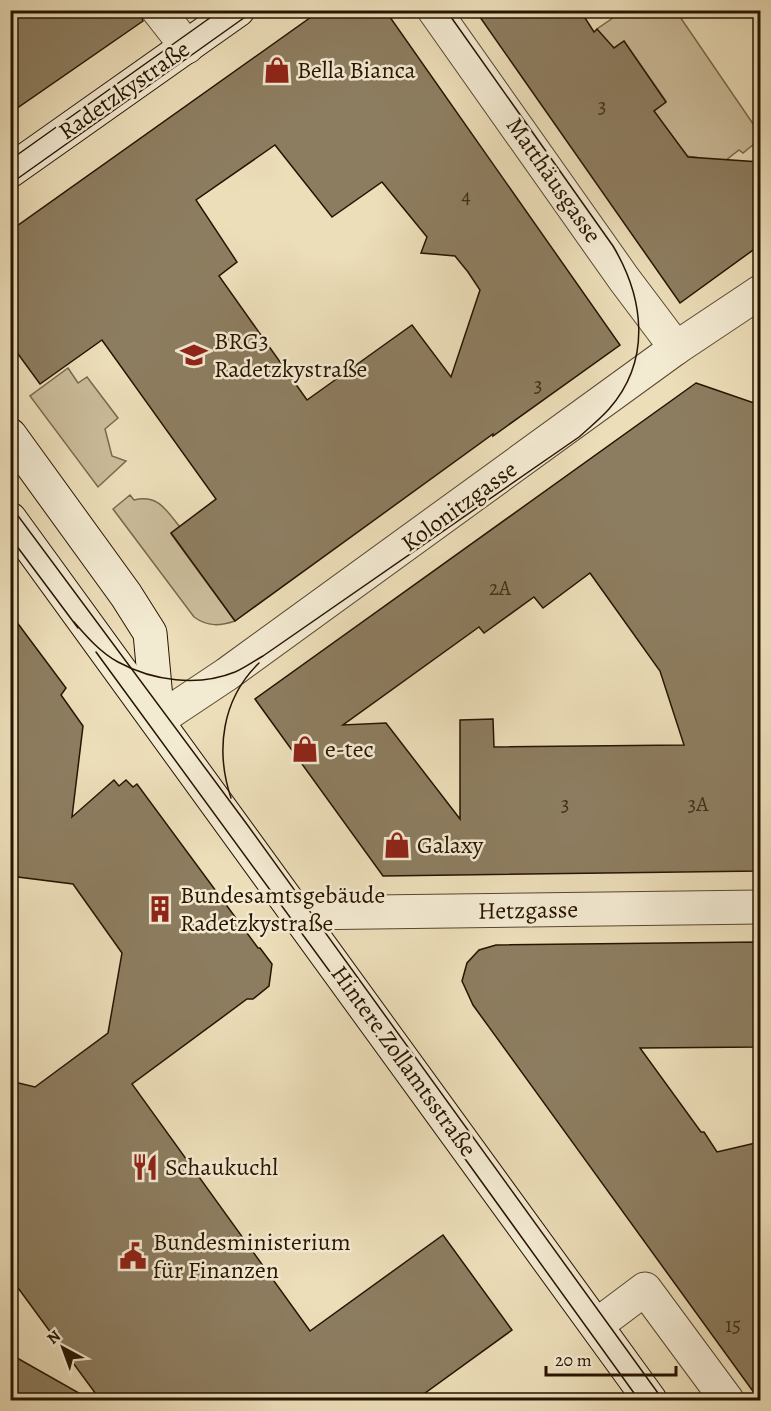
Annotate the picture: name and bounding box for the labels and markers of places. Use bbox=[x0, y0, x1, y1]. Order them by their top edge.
place label: Bella Bianca bbox=[297, 54, 417, 86]
shop icon: Bella Bianca bbox=[262, 55, 292, 85]
place label: BRG3 Radetzkystraße bbox=[214, 325, 367, 385]
school or university icon: BRG3 Radetzkystraße bbox=[179, 340, 209, 370]
place label: e-tec bbox=[325, 733, 374, 765]
shop icon: e-tec bbox=[290, 734, 320, 764]
place label: Galaxy bbox=[417, 829, 483, 861]
shop icon: Galaxy bbox=[382, 830, 412, 860]
place label: Bundesamtsgebäude Radetzkystraße bbox=[180, 879, 385, 939]
building icon: Bundesamtsgebäude Radetzkystraße bbox=[145, 894, 175, 924]
place label: Schaukuchl bbox=[165, 1151, 278, 1183]
restaurant icon: Schaukuchl bbox=[130, 1152, 160, 1182]
place label: Bundesministerium für Finanzen bbox=[153, 1226, 351, 1286]
public building icon: Bundesministerium für Finanzen bbox=[118, 1241, 148, 1271]

